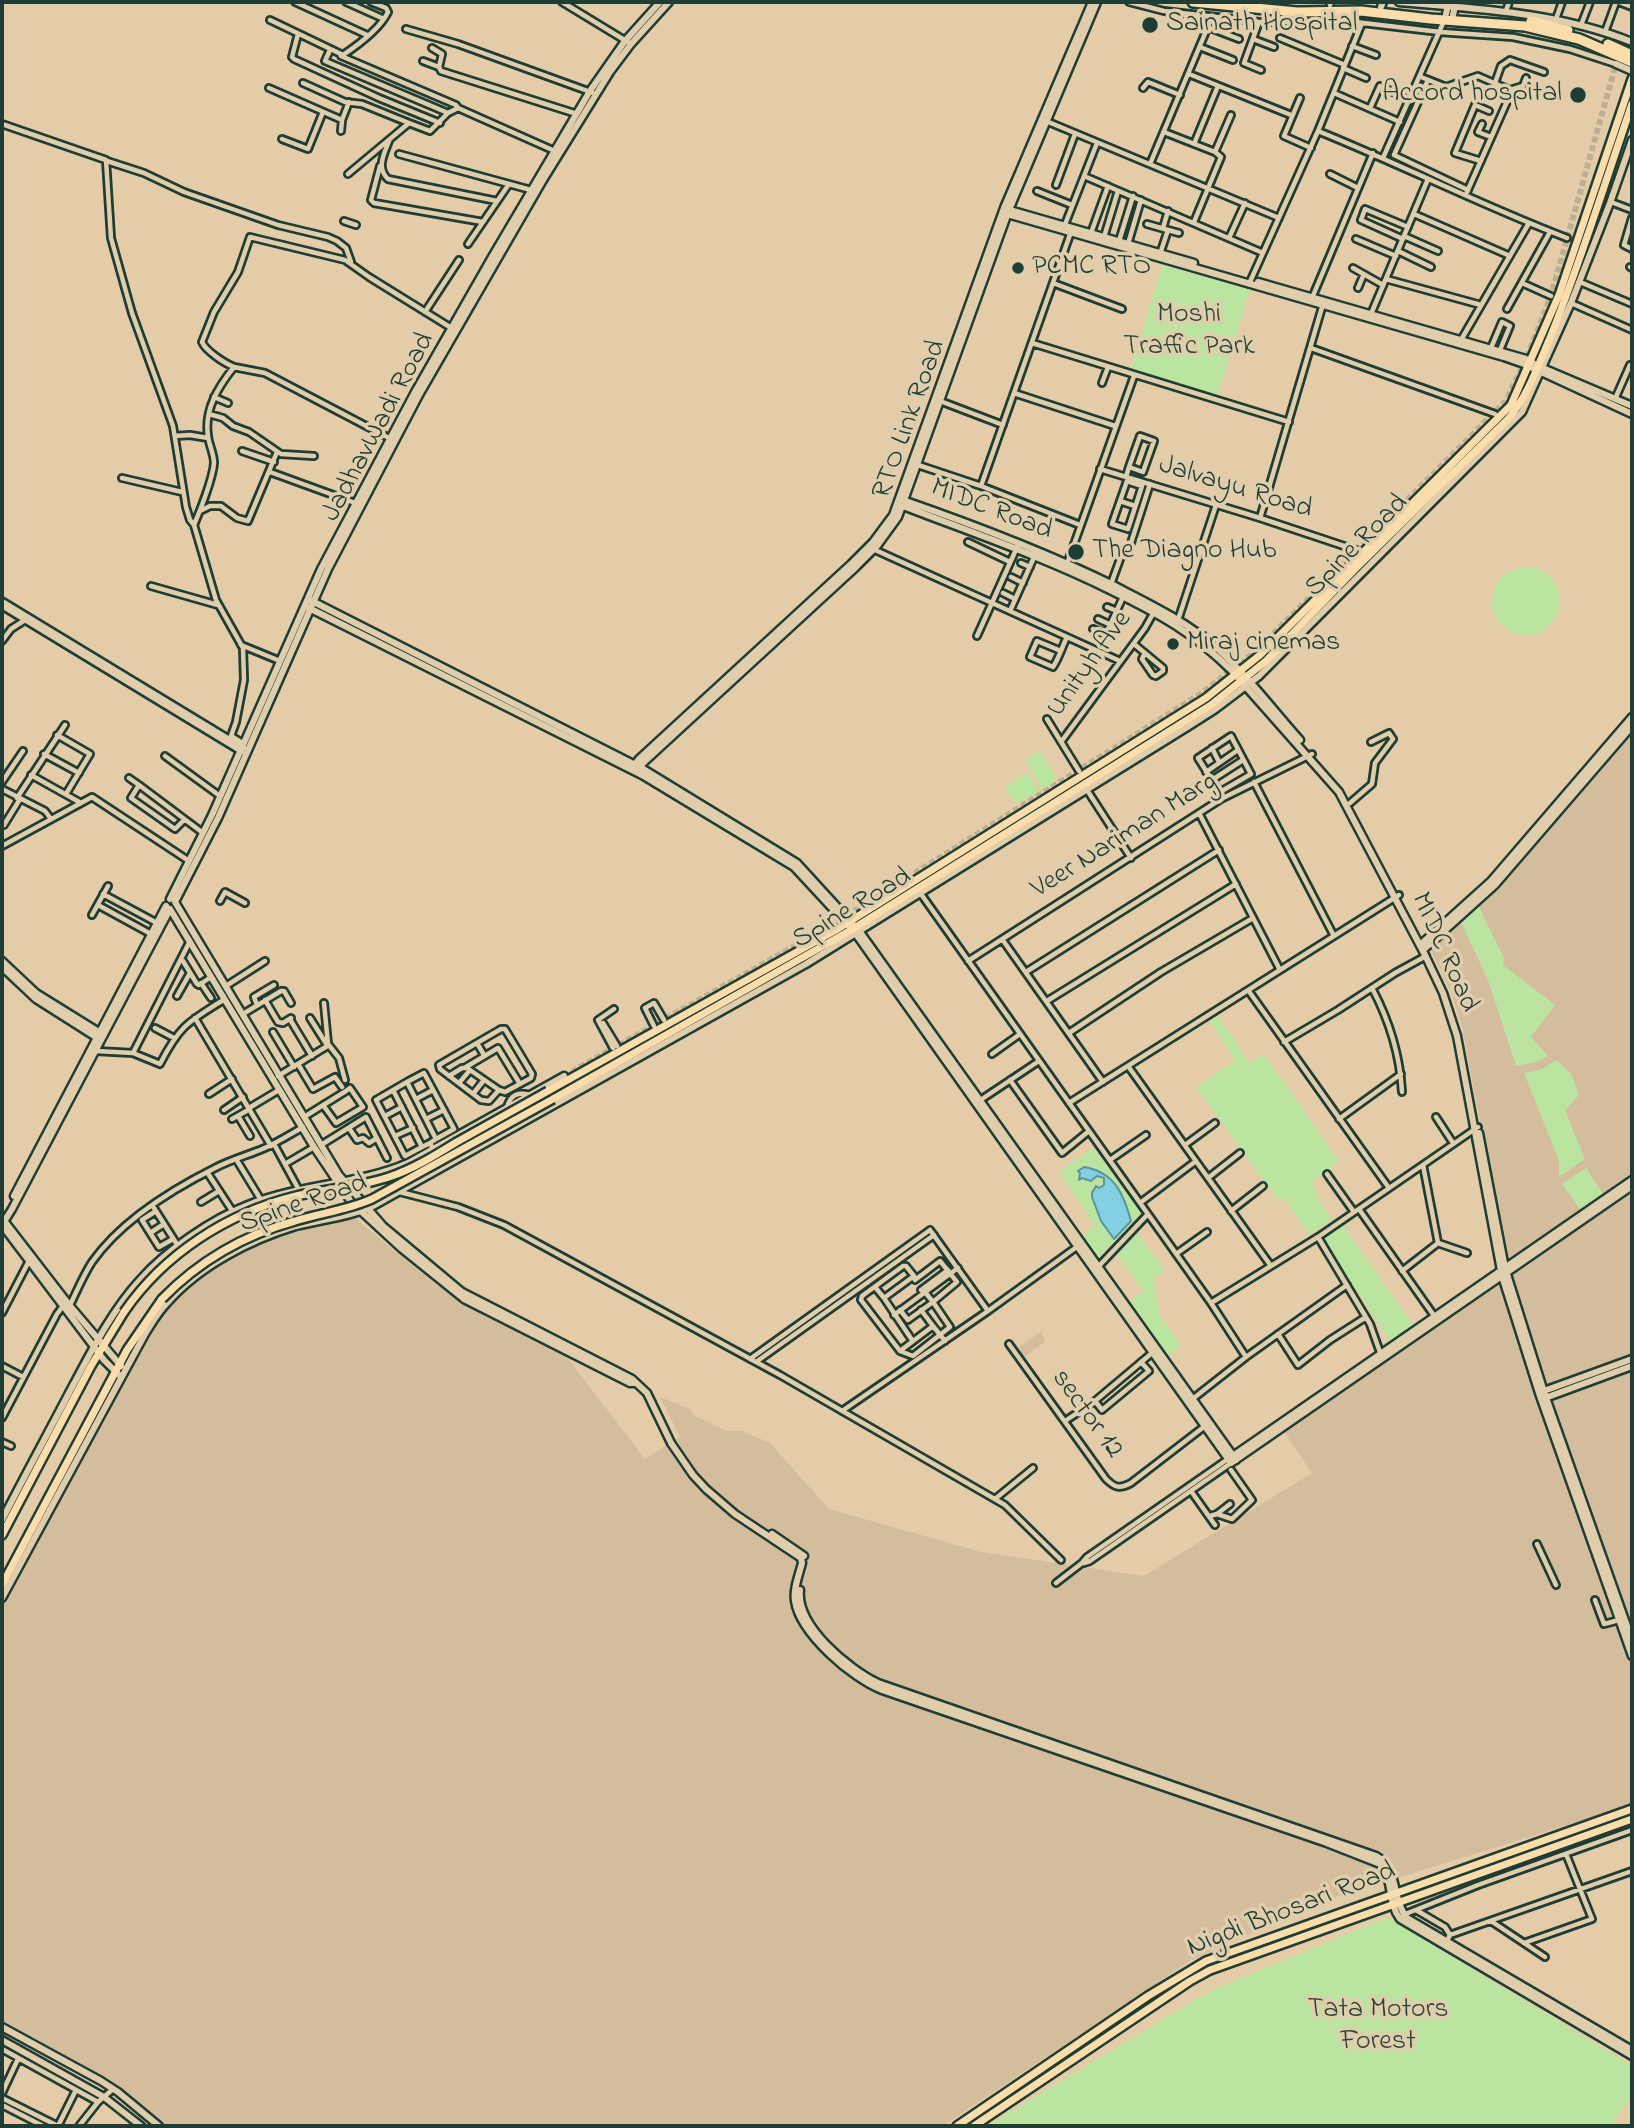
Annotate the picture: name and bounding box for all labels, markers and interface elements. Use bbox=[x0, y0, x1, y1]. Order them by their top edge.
place label: Sainath Hospital bbox=[1166, 8, 1357, 42]
marker: Sainath Hospital bbox=[1140, 15, 1160, 35]
place label: Accord hospital bbox=[1382, 78, 1562, 112]
marker: Accord hospital bbox=[1568, 85, 1588, 105]
place label: PCMC RTO bbox=[1032, 251, 1151, 285]
marker: PCMC RTO bbox=[1010, 260, 1026, 276]
park label: Moshi Traffic Park bbox=[1123, 299, 1255, 365]
street label: JadhavWadi Road bbox=[316, 328, 444, 528]
street label: RTO Link Road bbox=[867, 336, 955, 504]
street label: Jalvayu Road bbox=[1154, 450, 1316, 528]
street label: MIDC Road bbox=[926, 472, 1056, 550]
street label: Spine Road bbox=[1299, 488, 1417, 606]
place label: The Diagno Hub bbox=[1092, 535, 1277, 569]
marker: The Diagno Hub bbox=[1066, 542, 1086, 562]
street label: Unityh Ave bbox=[1041, 605, 1141, 725]
place label: Miraj cinemas bbox=[1187, 627, 1340, 661]
marker: Miraj cinemas bbox=[1165, 636, 1181, 652]
street label: Veer Nariman Marg bbox=[1026, 766, 1224, 908]
street label: Spine Road bbox=[788, 861, 918, 959]
street label: MIDC Road bbox=[1402, 888, 1484, 1018]
street label: Spine Road bbox=[236, 1168, 372, 1242]
street label: sector 12 bbox=[1043, 1364, 1129, 1466]
street label: Nigdi Bhosari Road bbox=[1183, 1856, 1401, 1966]
park label: Tata Motors Forest bbox=[1307, 1994, 1449, 2060]

